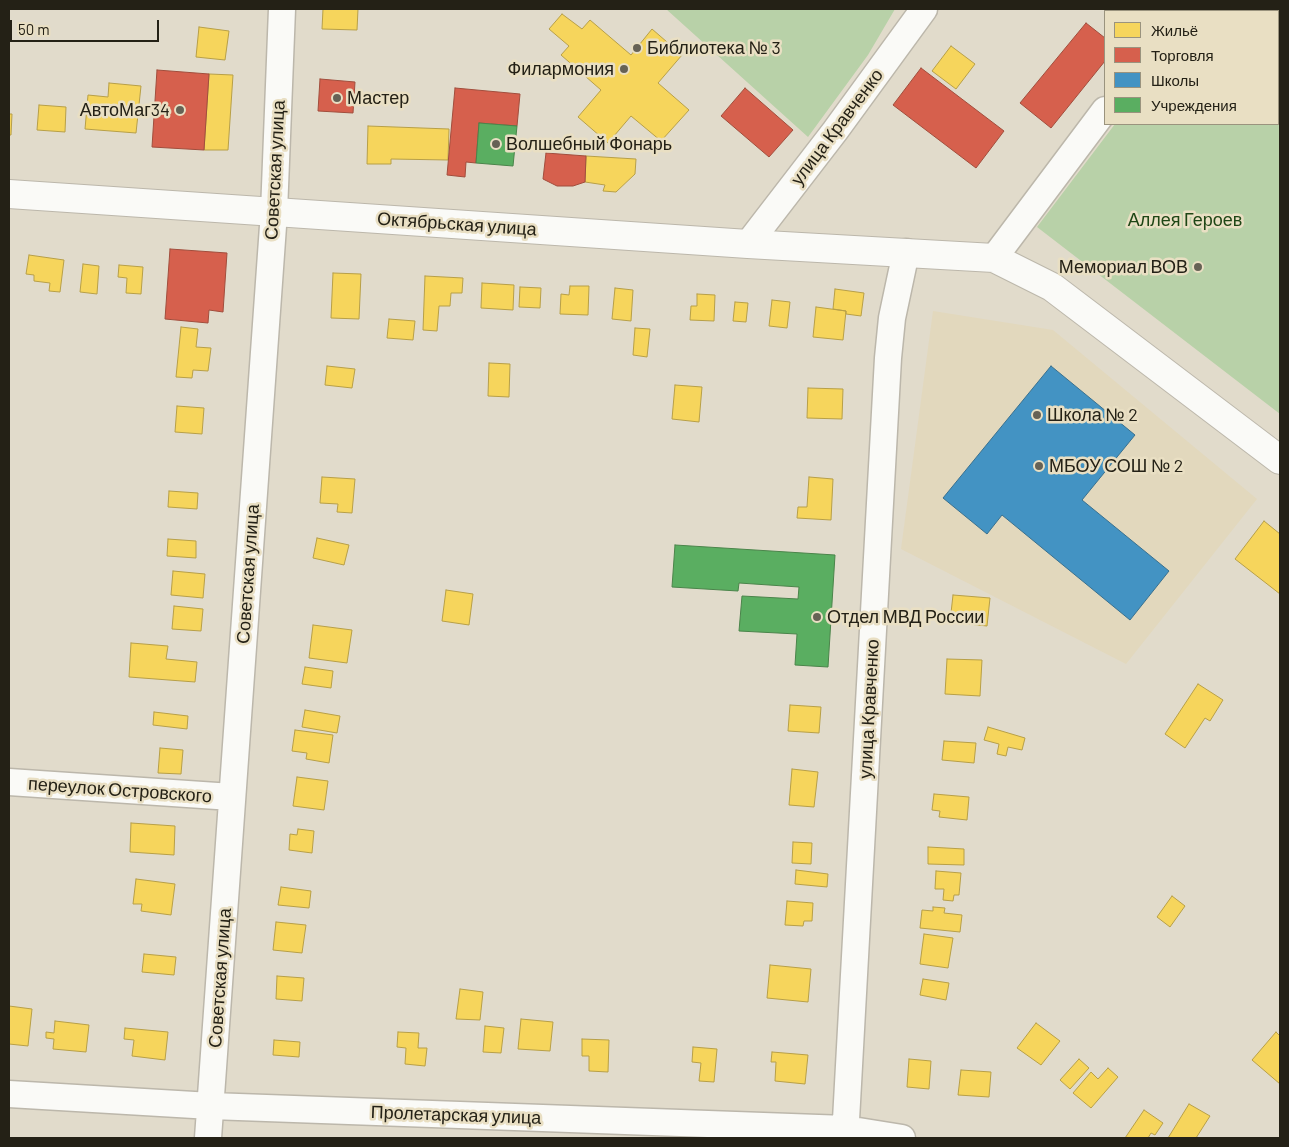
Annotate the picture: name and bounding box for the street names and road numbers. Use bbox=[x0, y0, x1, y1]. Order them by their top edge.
street label: улица Кравченко bbox=[786, 65, 888, 189]
street label: Советская улица bbox=[261, 100, 289, 240]
street label: Октябрьская улица bbox=[377, 208, 537, 240]
street label: Советская улица bbox=[232, 503, 264, 645]
street label: улица Кравченко bbox=[855, 639, 883, 779]
street label: переулок Островского bbox=[27, 773, 213, 807]
street label: Советская улица bbox=[204, 907, 236, 1049]
street label: Пролетарская улица bbox=[370, 1101, 542, 1129]

